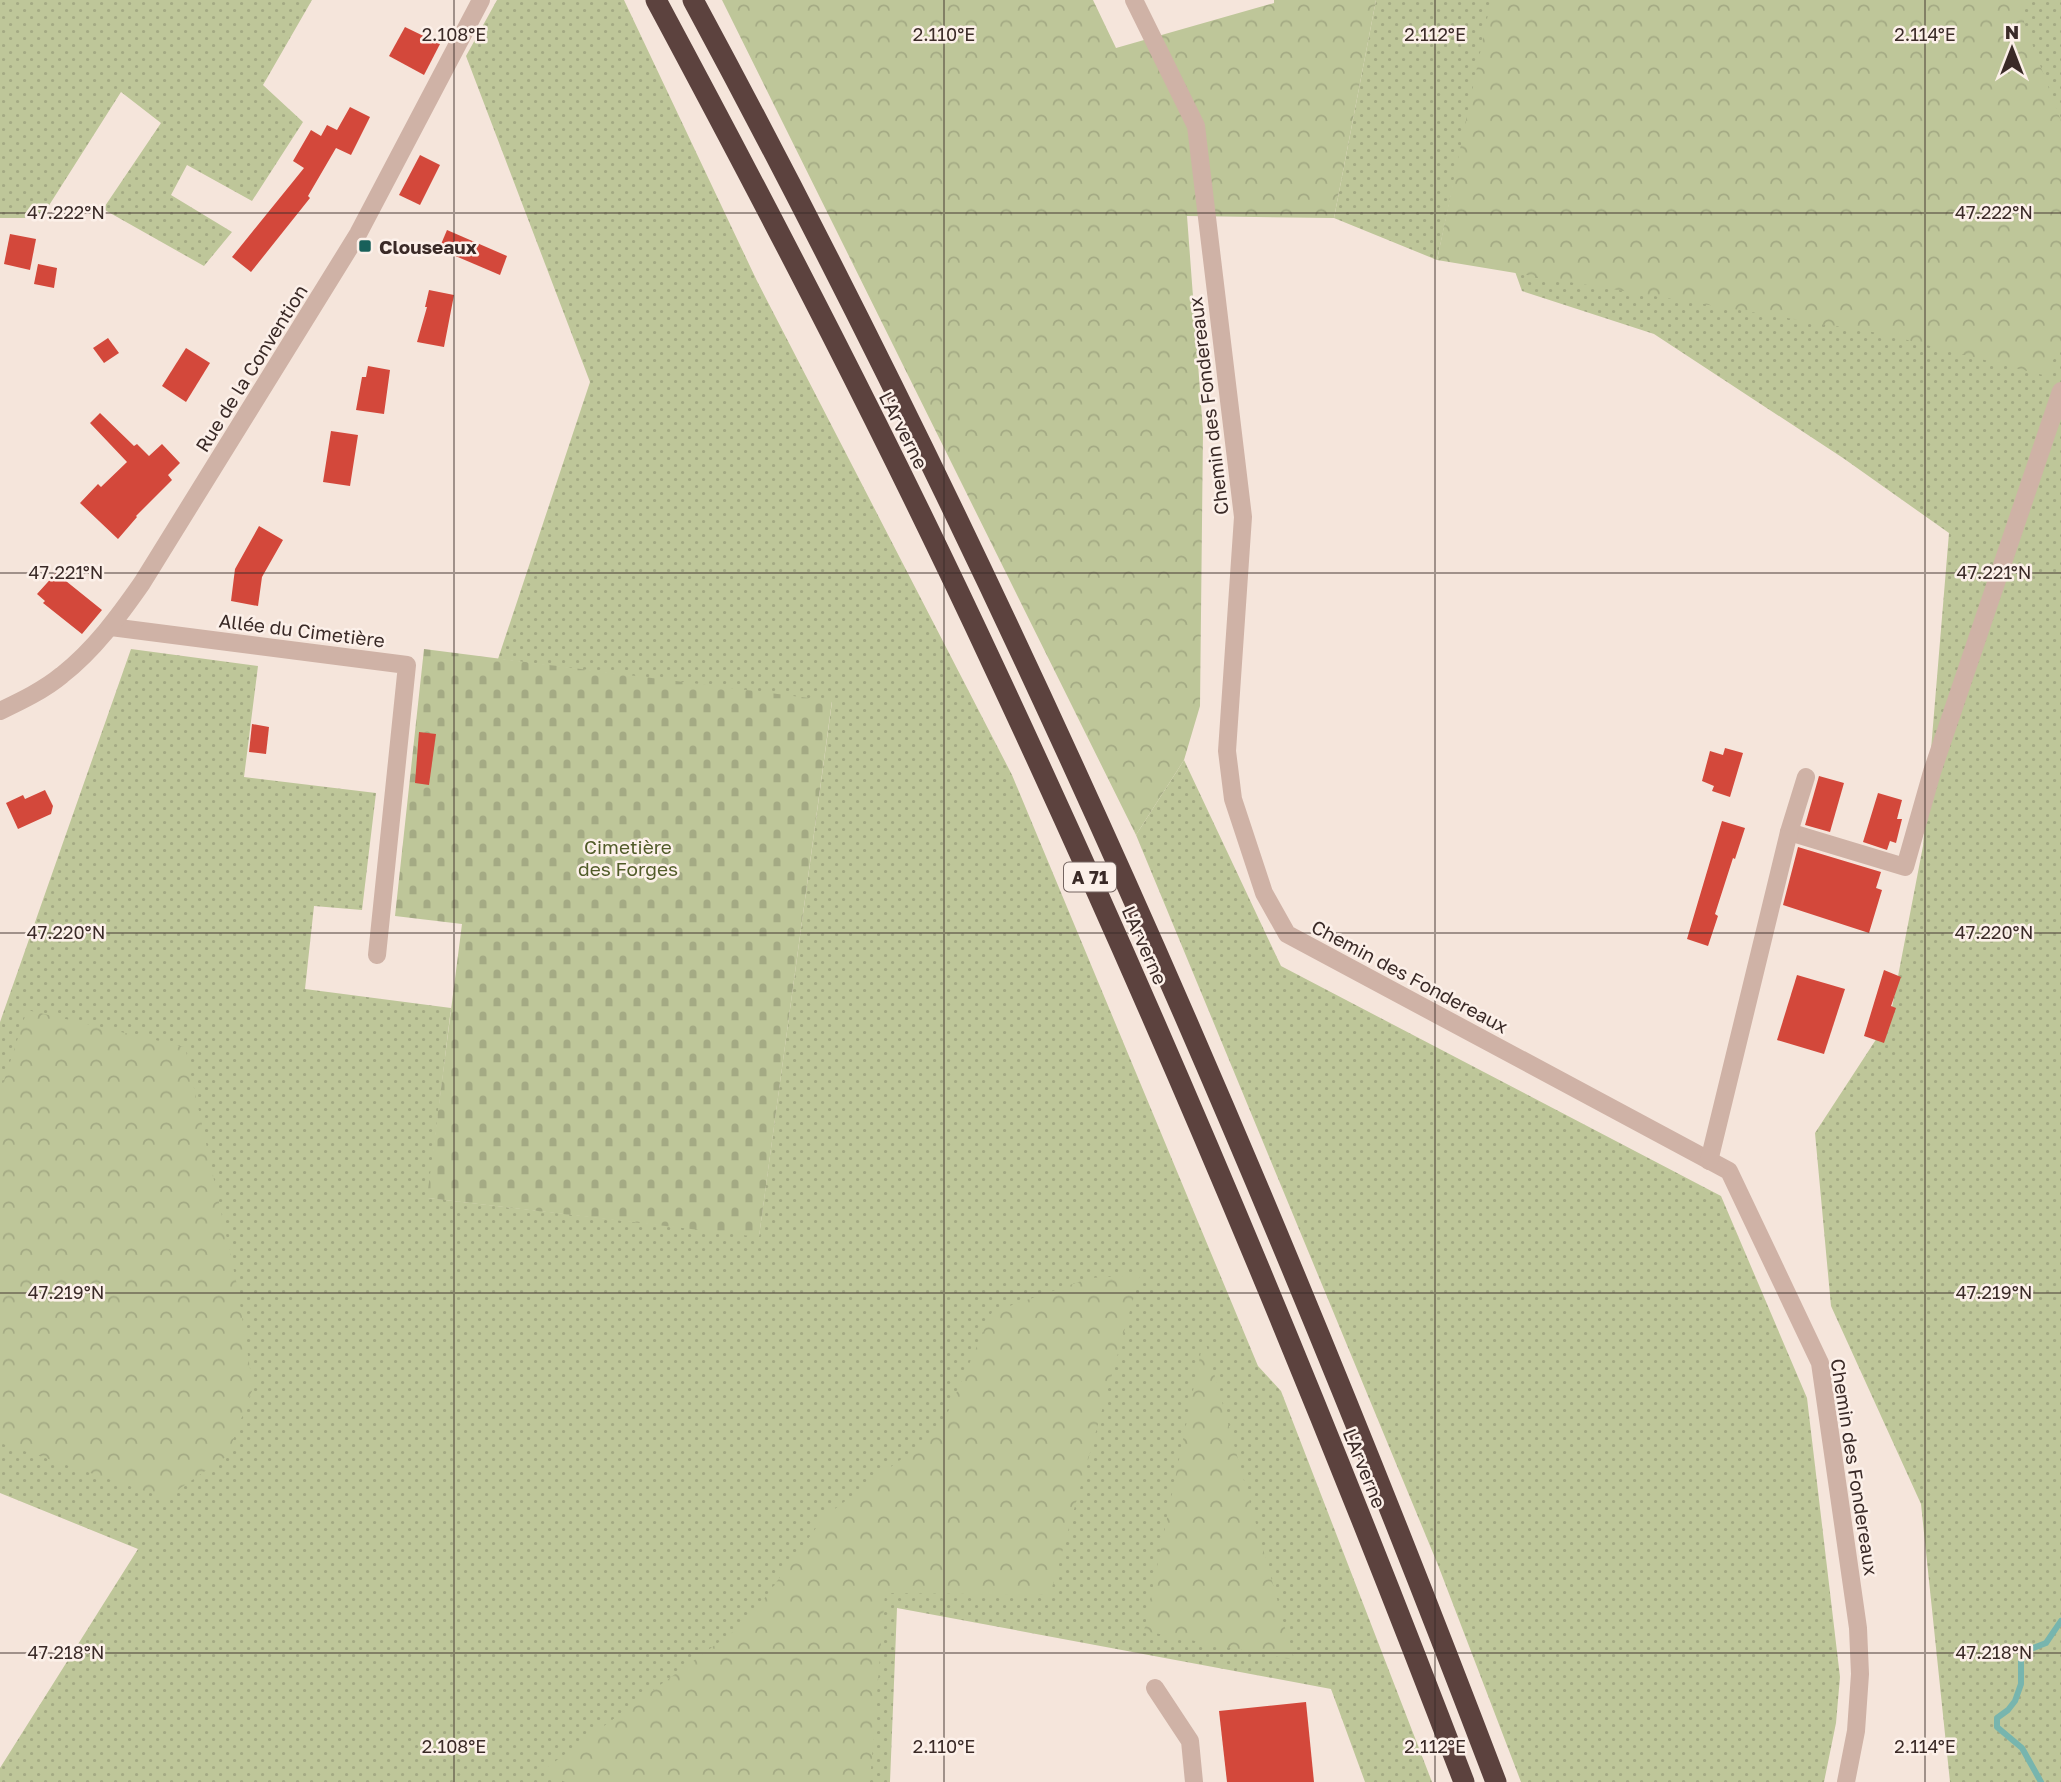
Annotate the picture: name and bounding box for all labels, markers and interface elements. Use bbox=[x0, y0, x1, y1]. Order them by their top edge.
north arrow bbox=[1977, 14, 2047, 84]
text: N bbox=[2005, 20, 2019, 43]
text: 2.108°E bbox=[422, 23, 486, 45]
text: 2.110°E bbox=[913, 23, 975, 45]
text: 2.112°E bbox=[1404, 23, 1466, 45]
text: 2.114°E bbox=[1894, 23, 1956, 45]
text: 47.222°N bbox=[27, 201, 105, 223]
text: 47.222°N bbox=[1955, 201, 2033, 223]
place label: Clouseaux bbox=[379, 235, 477, 258]
marker: Clouseaux bbox=[357, 238, 373, 254]
street label: Rue de la Convention bbox=[190, 280, 312, 456]
street label: Chemin des Fondereaux bbox=[1183, 296, 1233, 516]
street label: L'Arverne bbox=[875, 387, 933, 473]
text: 47.221°N bbox=[29, 561, 103, 583]
text: 47.221°N bbox=[1957, 561, 2031, 583]
street label: Allée du Cimetière bbox=[218, 608, 386, 652]
park label: Cimetière des Forges bbox=[578, 835, 678, 880]
road number: A 71 bbox=[1064, 862, 1116, 892]
street label: L'Arverne bbox=[1117, 902, 1173, 988]
street label: Chemin des Fondereaux bbox=[1308, 914, 1512, 1038]
text: 47.220°N bbox=[27, 921, 105, 943]
text: 47.220°N bbox=[1955, 921, 2033, 943]
text: 47.219°N bbox=[28, 1281, 104, 1303]
text: 47.219°N bbox=[1956, 1281, 2032, 1303]
street label: Chemin des Fondereaux bbox=[1826, 1357, 1884, 1577]
street label: L'Arverne bbox=[1339, 1425, 1391, 1511]
text: 47.218°N bbox=[28, 1641, 104, 1663]
text: 47.218°N bbox=[1956, 1641, 2032, 1663]
text: 2.108°E bbox=[422, 1735, 486, 1757]
text: 2.110°E bbox=[913, 1735, 975, 1757]
text: 2.112°E bbox=[1404, 1735, 1466, 1757]
text: 2.114°E bbox=[1894, 1735, 1956, 1757]

